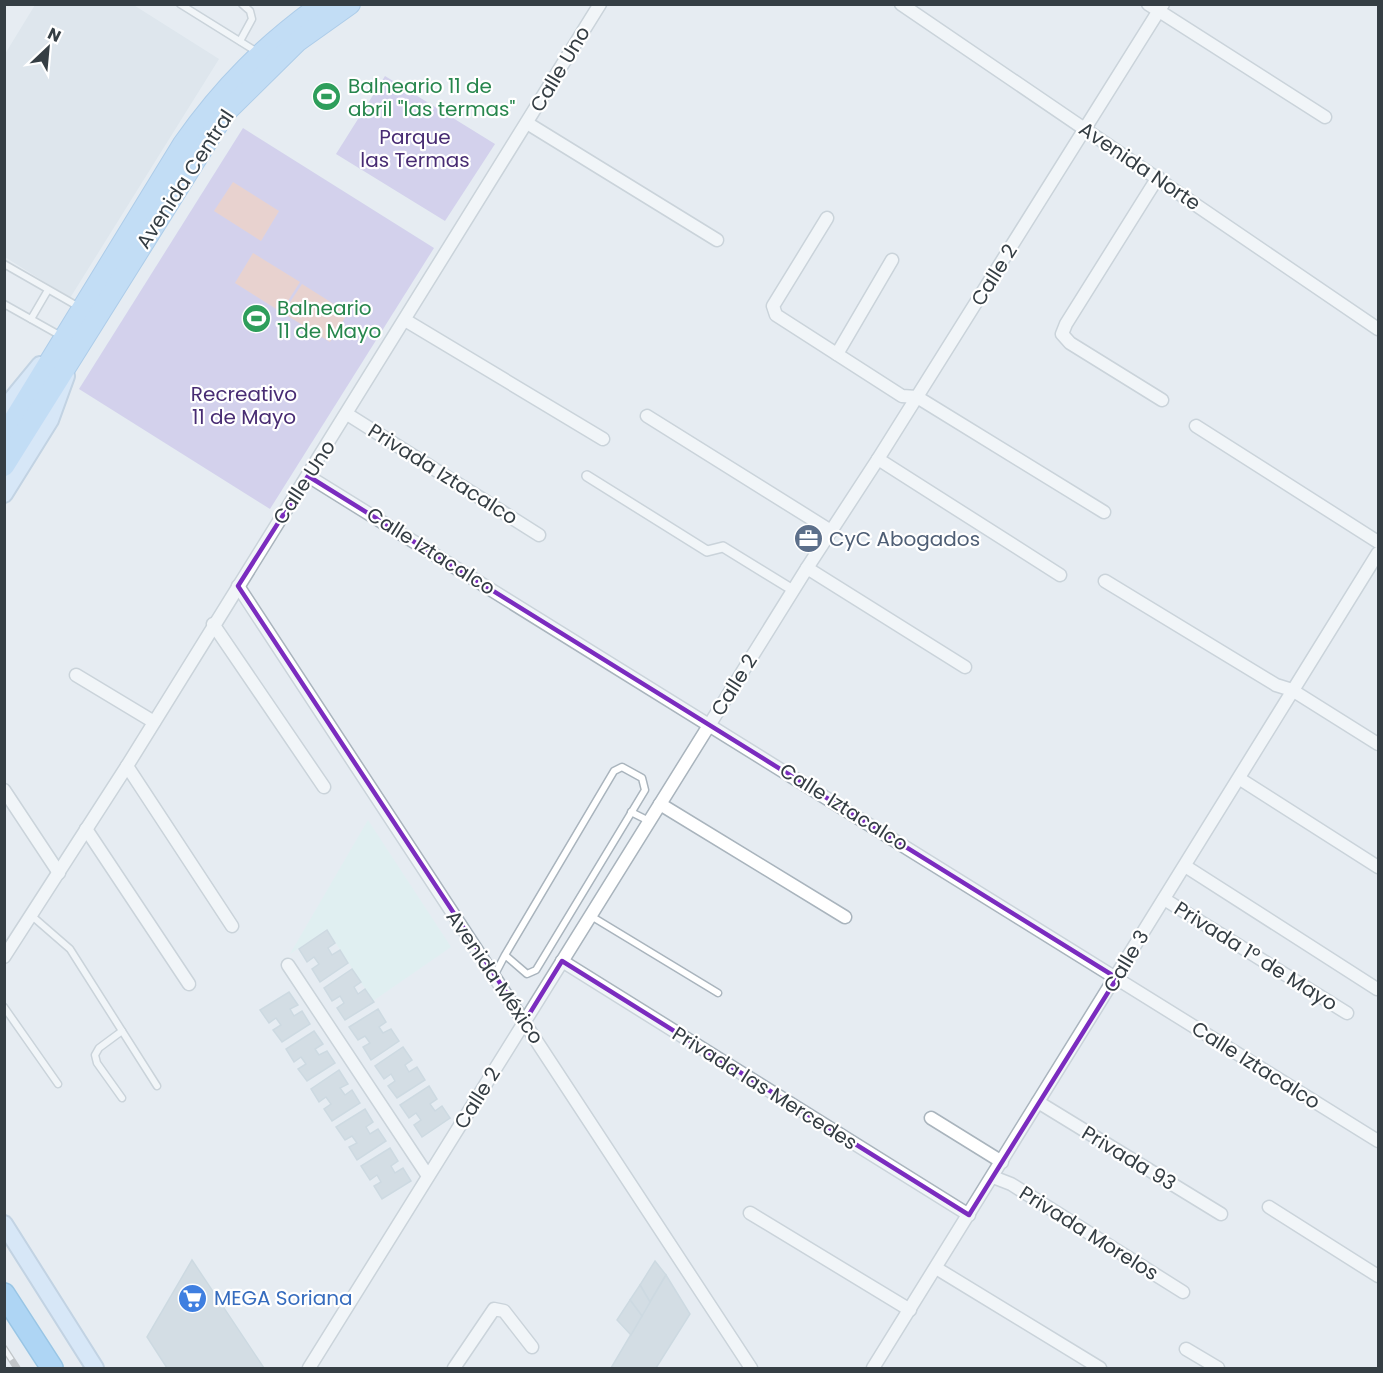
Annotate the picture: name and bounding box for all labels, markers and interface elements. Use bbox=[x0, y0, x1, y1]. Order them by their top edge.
north arrow bbox=[18, 18, 78, 78]
street label: Calle Uno bbox=[523, 21, 597, 117]
text: N bbox=[44, 22, 65, 48]
place label: Balneario 11 de abril "las termas" bbox=[348, 72, 515, 123]
sports icon: Balneario 11 de abril "las termas" bbox=[311, 81, 343, 113]
street label: Avenida Central bbox=[129, 104, 241, 254]
street label: Avenida Norte bbox=[1074, 115, 1206, 217]
park label: Parque las Termas bbox=[360, 123, 470, 174]
street label: Calle 2 bbox=[964, 239, 1024, 311]
place label: Balneario 11 de Mayo bbox=[277, 294, 381, 345]
sports icon: Balneario 11 de Mayo bbox=[240, 303, 272, 335]
park label: Recreativo 11 de Mayo bbox=[191, 380, 297, 431]
street label: Privada Iztacalco bbox=[363, 417, 523, 531]
street label: Calle Uno bbox=[266, 434, 342, 530]
street label: Calle Iztacalco bbox=[361, 500, 501, 602]
office icon: CyC Abogados bbox=[792, 523, 824, 555]
place label: CyC Abogados bbox=[829, 525, 980, 553]
street label: Calle 2 bbox=[704, 649, 764, 721]
street label: Calle Iztacalco bbox=[774, 756, 914, 858]
street label: Privada 1º de Mayo bbox=[1169, 894, 1343, 1018]
street label: Avenida México bbox=[440, 904, 550, 1050]
street label: Calle 3 bbox=[1096, 925, 1156, 997]
street label: Calle Iztacalco bbox=[1186, 1014, 1326, 1116]
street label: Privada las Mercedes bbox=[667, 1020, 863, 1156]
street label: Calle 2 bbox=[447, 1062, 507, 1134]
street label: Privada 93 bbox=[1077, 1119, 1181, 1197]
street label: Privada Morelos bbox=[1014, 1179, 1164, 1287]
supermarket icon: MEGA Soriana bbox=[177, 1282, 209, 1314]
place label: MEGA Soriana bbox=[214, 1284, 353, 1312]

